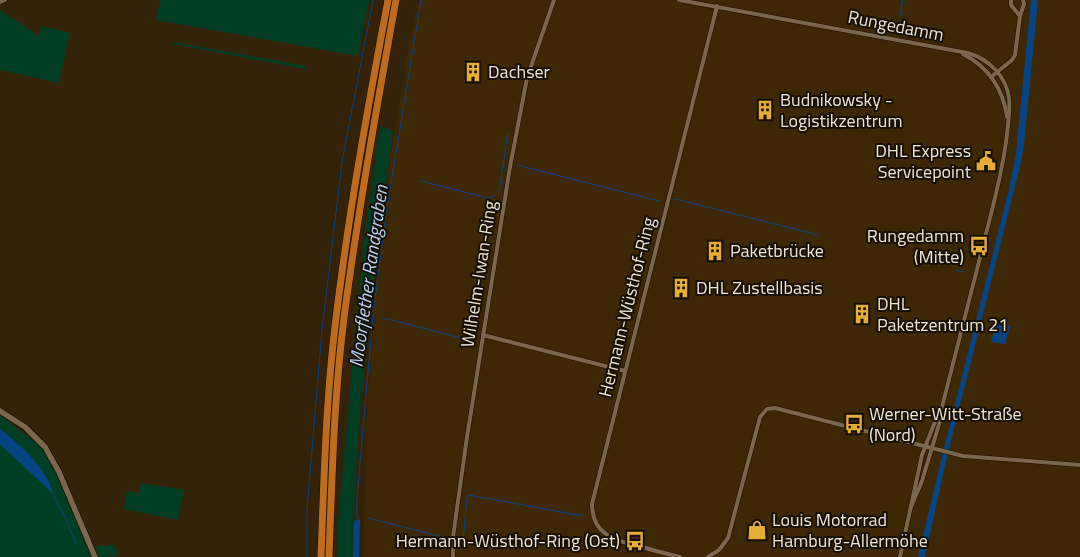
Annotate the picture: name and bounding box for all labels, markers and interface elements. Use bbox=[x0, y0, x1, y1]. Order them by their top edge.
street label: Rungedamm bbox=[846, 3, 946, 48]
place label: Dachser bbox=[488, 58, 550, 85]
building icon: Dachser bbox=[462, 61, 484, 83]
place label: Budnikowsky - Logistikzentrum bbox=[780, 86, 902, 134]
building icon: Budnikowsky - Logistikzentrum bbox=[754, 99, 776, 121]
place label: DHL Express Servicepoint bbox=[875, 137, 972, 185]
public building icon: DHL Express Servicepoint bbox=[975, 150, 997, 172]
water label: Moorflether Randgraben bbox=[340, 182, 395, 369]
street label: Wilhelm-Iwan-Ring bbox=[454, 198, 503, 349]
street label: Hermann-Wüsthof-Ring bbox=[591, 214, 662, 400]
place label: Rungedamm (Mitte) bbox=[867, 222, 964, 270]
bus stop icon: Rungedamm (Mitte) bbox=[968, 235, 990, 257]
place label: Paketbrücke bbox=[730, 237, 824, 264]
building icon: Paketbrücke bbox=[704, 240, 726, 262]
place label: DHL Zustellbasis bbox=[696, 274, 823, 301]
building icon: DHL Zustellbasis bbox=[670, 277, 692, 299]
place label: DHL Paketzentrum 21 bbox=[877, 290, 1008, 338]
building icon: DHL Paketzentrum 21 bbox=[851, 303, 873, 325]
place label: Werner-Witt-Straße (Nord) bbox=[869, 400, 1022, 448]
bus stop icon: Werner-Witt-Straße (Nord) bbox=[843, 413, 865, 435]
place label: Louis Motorrad Hamburg-Allermöhe bbox=[772, 506, 928, 554]
shop icon: Louis Motorrad Hamburg-Allermöhe bbox=[746, 519, 768, 541]
place label: Hermann-Wüsthof-Ring (Ost) bbox=[396, 527, 620, 554]
bus stop icon: Hermann-Wüsthof-Ring (Ost) bbox=[624, 530, 646, 552]

